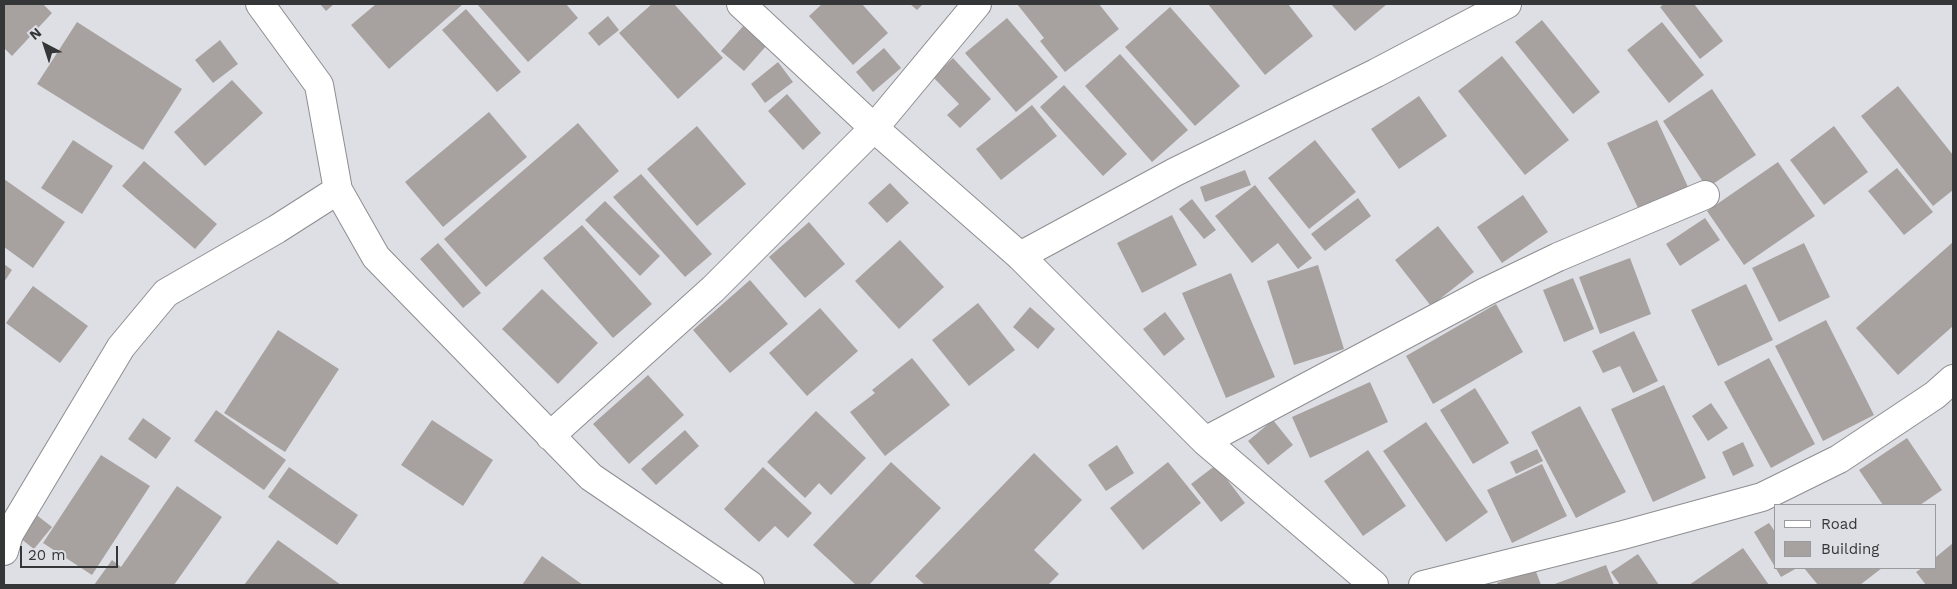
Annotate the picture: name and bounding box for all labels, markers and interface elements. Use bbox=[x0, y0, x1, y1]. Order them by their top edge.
north arrow bbox=[20, 20, 70, 70]
text: N bbox=[26, 24, 44, 43]
legend bbox=[1774, 504, 1937, 569]
text: Road bbox=[1821, 515, 1858, 533]
scale bar bbox=[22, 536, 120, 568]
text: Building bbox=[1821, 540, 1879, 558]
text: 20 m bbox=[28, 546, 66, 564]

